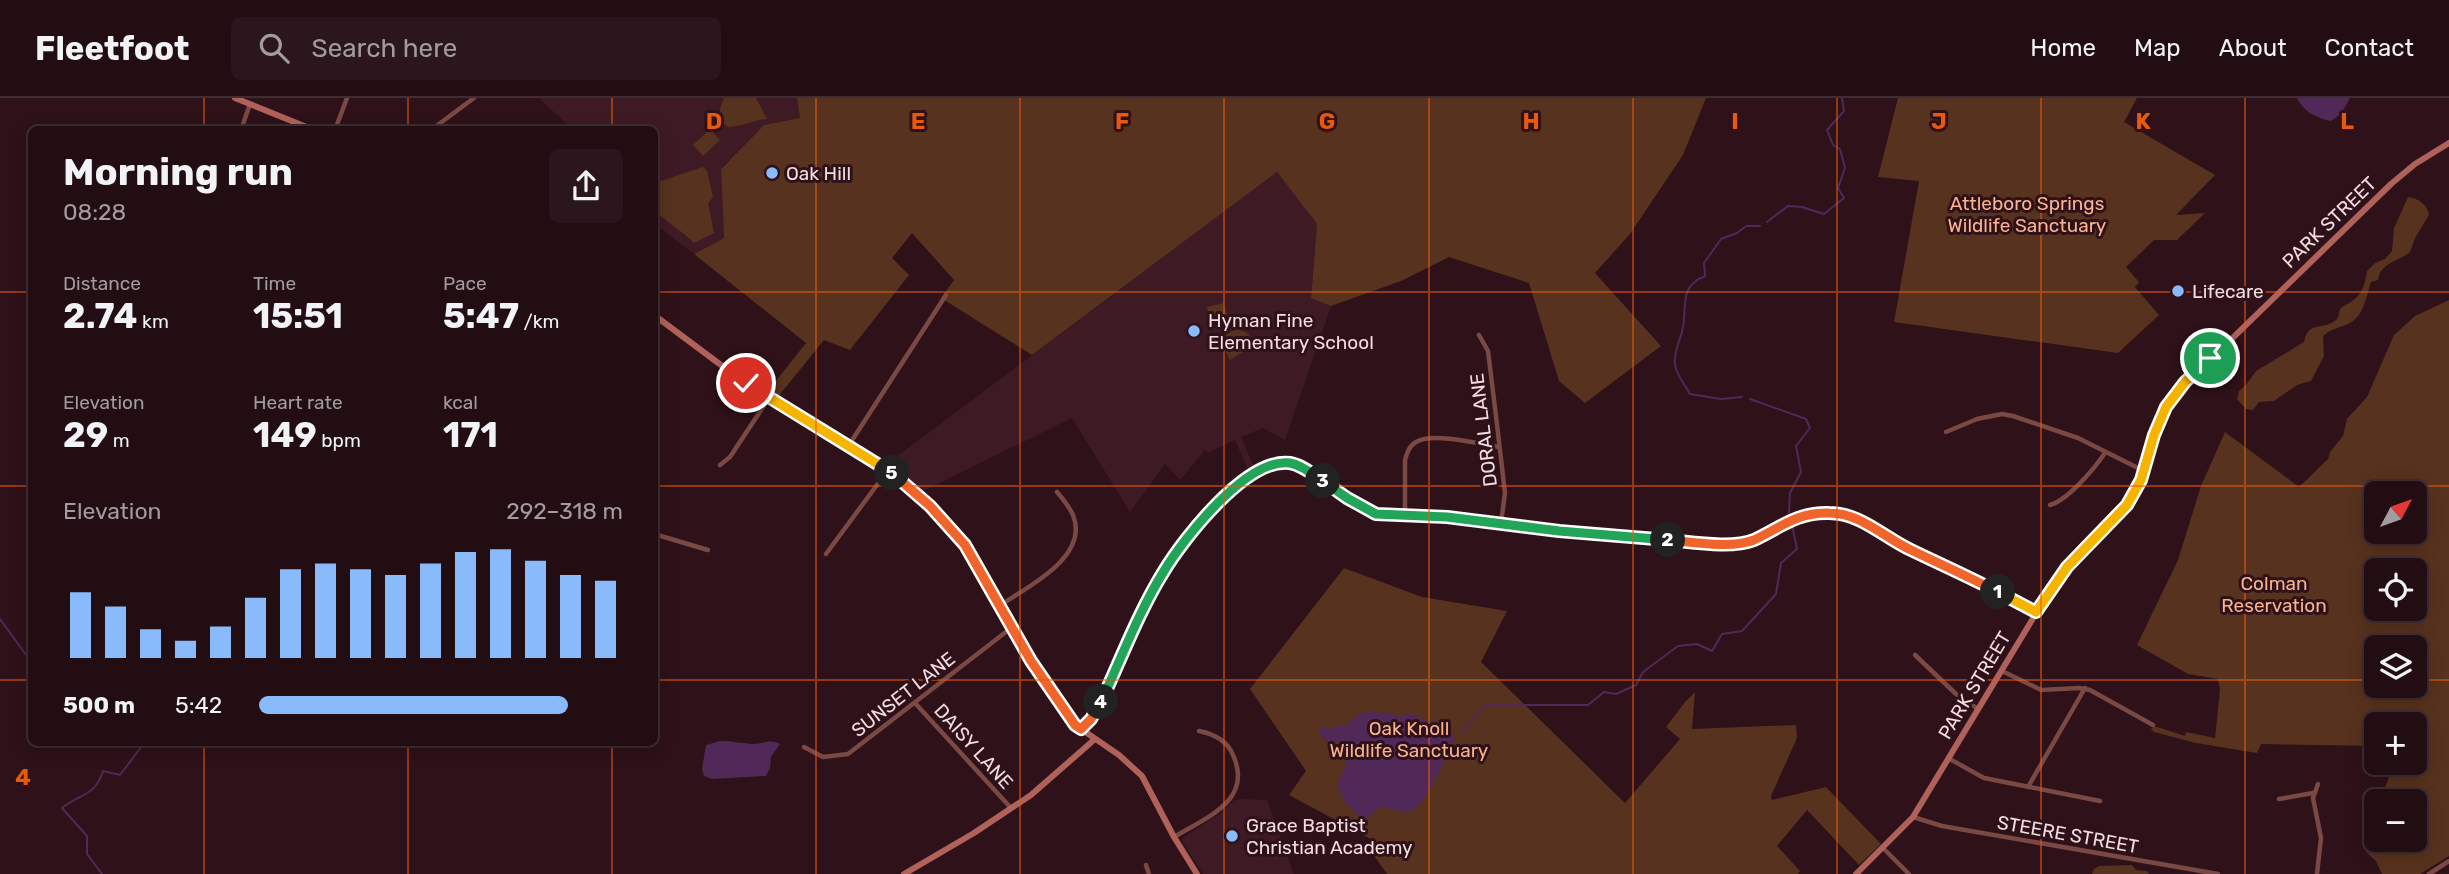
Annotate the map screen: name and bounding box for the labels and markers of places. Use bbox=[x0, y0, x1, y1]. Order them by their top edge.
place label: Oak Hill bbox=[786, 162, 851, 185]
marker: Oak Hill bbox=[764, 165, 780, 181]
place label: Lifecare bbox=[2192, 280, 2264, 303]
marker: Lifecare bbox=[2170, 283, 2186, 299]
place label: Hyman Fine Elementary School bbox=[1208, 309, 1374, 354]
marker: Hyman Fine Elementary School bbox=[1186, 323, 1202, 339]
pin bbox=[2180, 328, 2240, 388]
pin bbox=[716, 353, 776, 413]
pin: 5 bbox=[874, 456, 910, 490]
pin: 3 bbox=[1306, 464, 1340, 498]
pin: 2 bbox=[1650, 522, 1686, 558]
pin: 1 bbox=[1980, 574, 2016, 610]
pin: 4 bbox=[1084, 684, 1118, 720]
place label: Grace Baptist Christian Academy bbox=[1246, 814, 1413, 859]
marker: Grace Baptist Christian Academy bbox=[1224, 828, 1240, 844]

